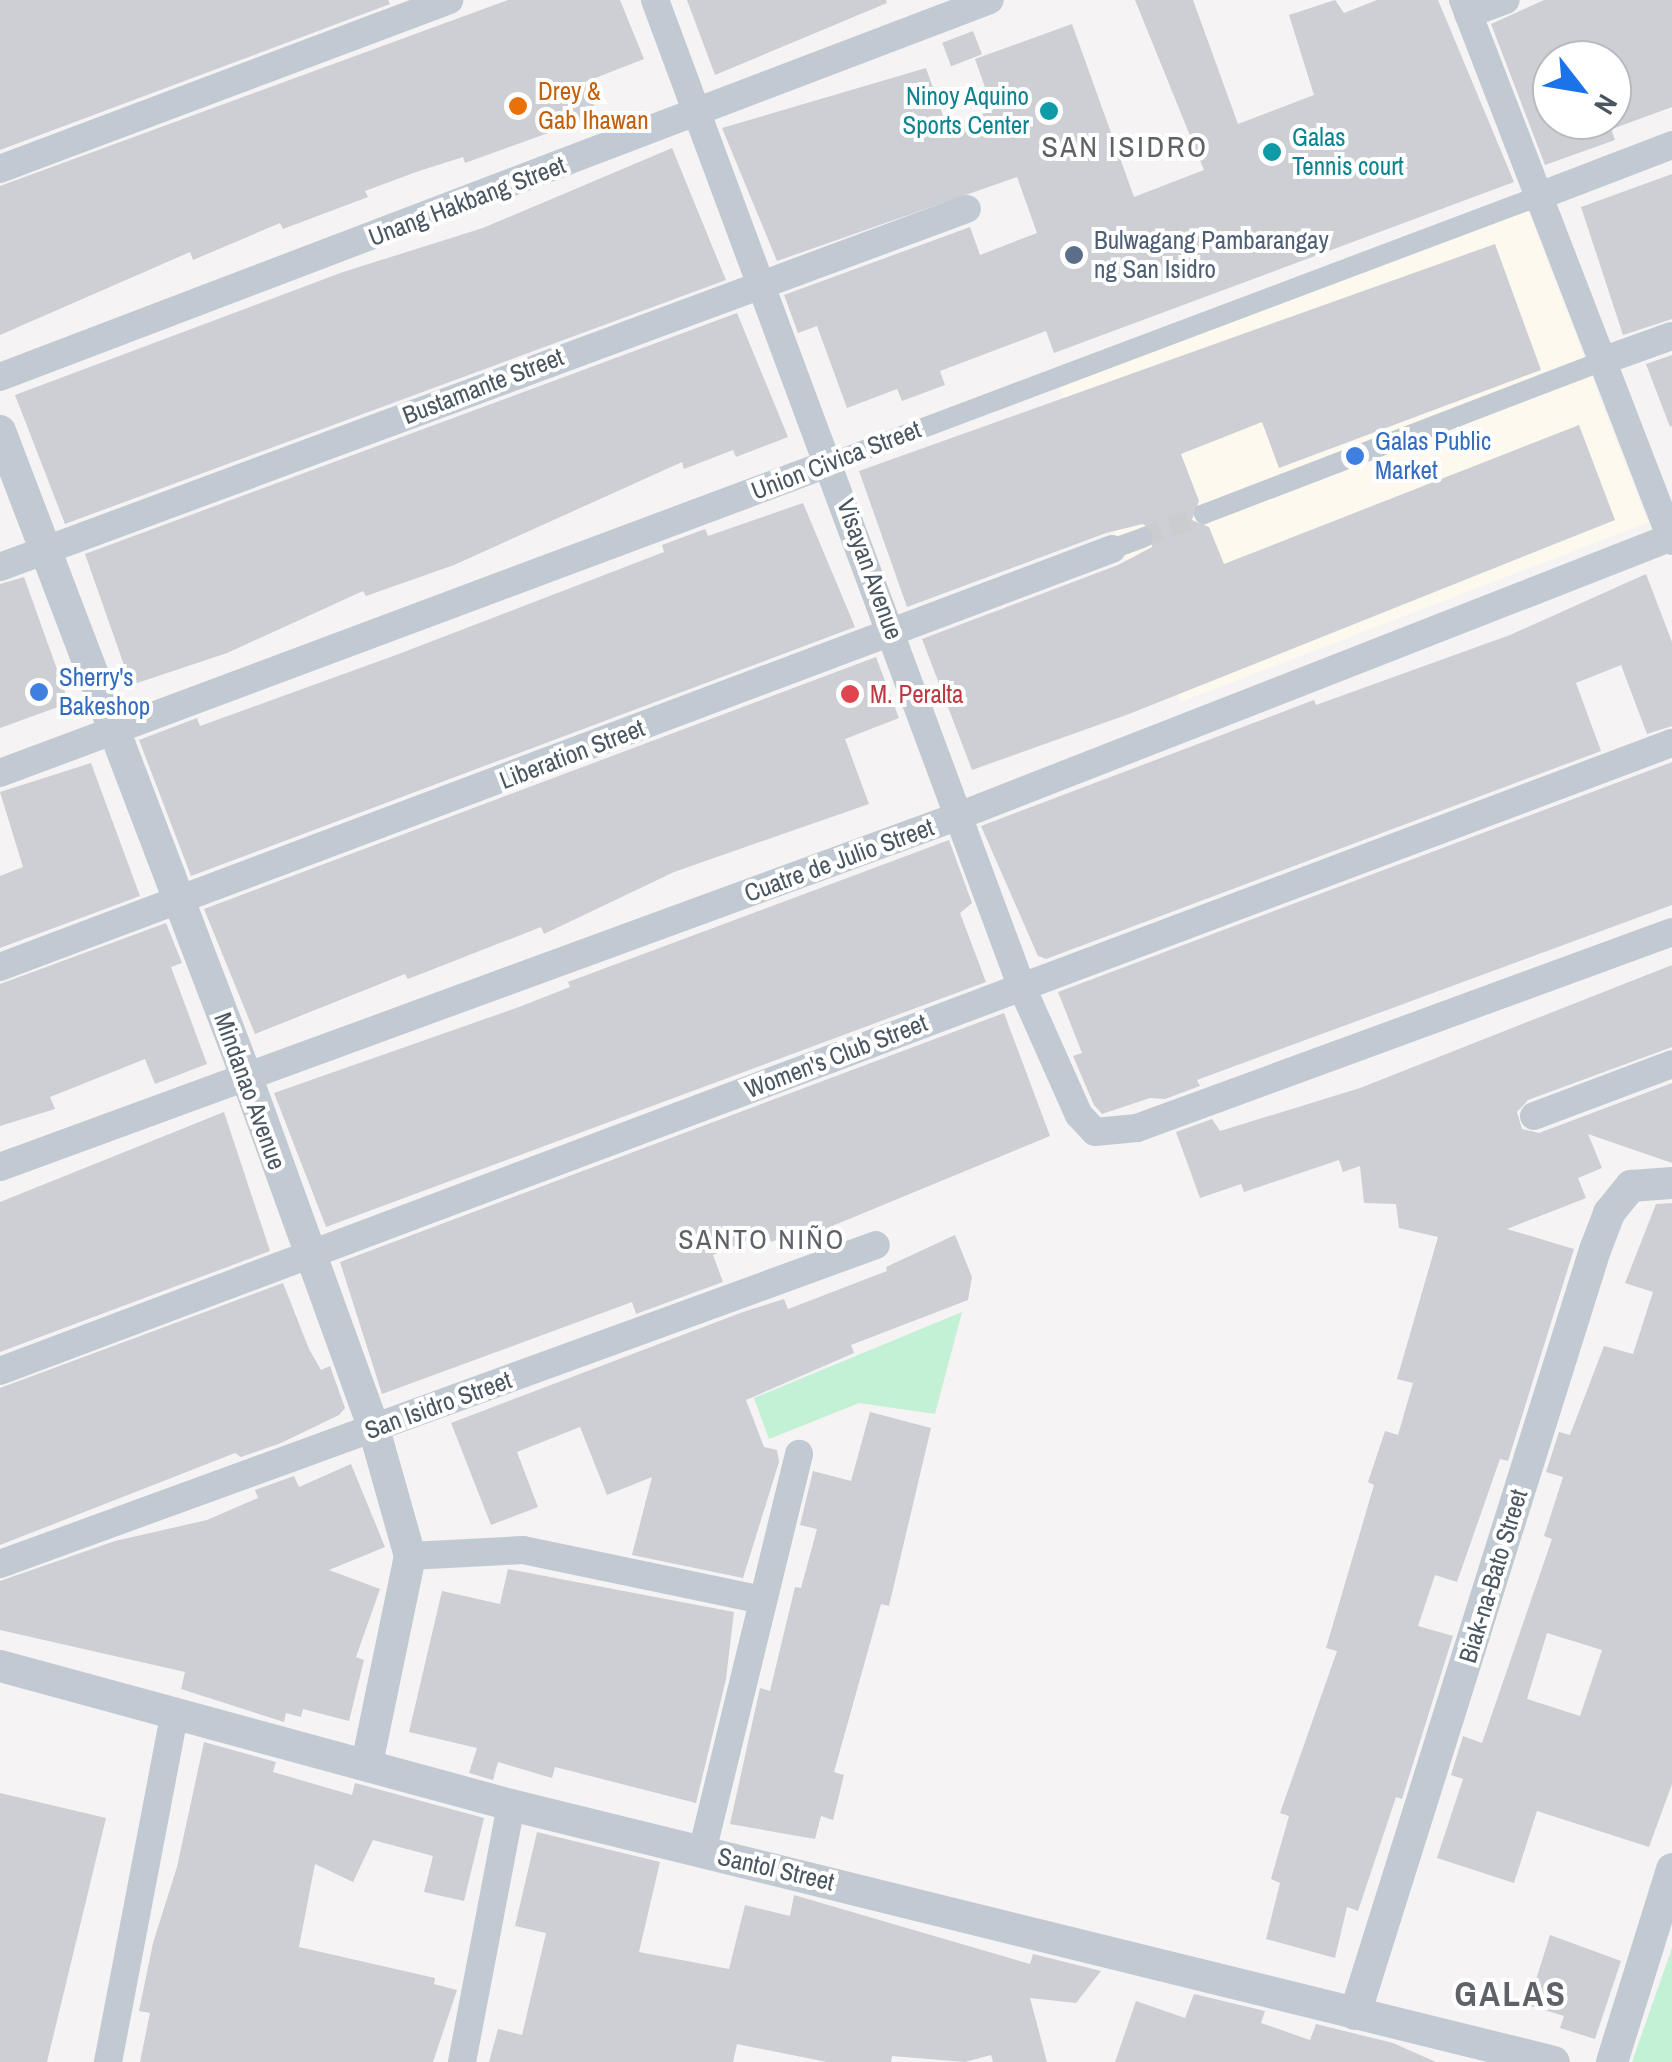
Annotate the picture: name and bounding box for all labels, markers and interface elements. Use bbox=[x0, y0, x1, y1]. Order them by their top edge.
north arrow bbox=[1532, 40, 1632, 140]
place label: Drey & Gab Ihawan bbox=[538, 77, 649, 136]
place label: Ninoy Aquino Sports Center bbox=[903, 82, 1029, 141]
text: N bbox=[1585, 88, 1627, 121]
marker: Drey & Gab Ihawan bbox=[507, 95, 529, 117]
marker: Ninoy Aquino Sports Center bbox=[1038, 100, 1060, 122]
place label: Galas Tennis court bbox=[1292, 123, 1404, 182]
district label: SAN ISIDRO bbox=[1041, 128, 1209, 164]
marker: Galas Tennis court bbox=[1261, 141, 1283, 163]
street label: Unang Hakbang Street bbox=[364, 150, 570, 252]
place label: Bulwagang Pambarangay ng San Isidro bbox=[1094, 226, 1329, 285]
marker: Bulwagang Pambarangay ng San Isidro bbox=[1063, 244, 1085, 266]
street label: Bustamante Street bbox=[398, 342, 568, 430]
street label: Union Civica Street bbox=[747, 414, 925, 506]
place label: Galas Public Market bbox=[1375, 427, 1491, 486]
marker: Galas Public Market bbox=[1344, 445, 1366, 467]
street label: Visayan Avenue bbox=[830, 494, 910, 644]
place label: Sherry's Bakeshop bbox=[59, 663, 150, 722]
place label: M. Peralta bbox=[870, 679, 963, 709]
marker: Sherry's Bakeshop bbox=[28, 681, 50, 703]
marker: M. Peralta bbox=[839, 683, 861, 705]
street label: Liberation Street bbox=[495, 713, 649, 795]
street label: Cuatre de Julio Street bbox=[740, 812, 938, 908]
street label: Women's Club Street bbox=[741, 1007, 931, 1105]
street label: Mindanao Avenue bbox=[208, 1008, 292, 1174]
district label: SANTO NIÑO bbox=[678, 1222, 846, 1256]
street label: San Isidro Street bbox=[361, 1365, 515, 1445]
street label: Biak-na-Bato Street bbox=[1452, 1486, 1534, 1666]
street label: Santol Street bbox=[715, 1841, 837, 1897]
district label: GALAS bbox=[1455, 1973, 1567, 2015]

